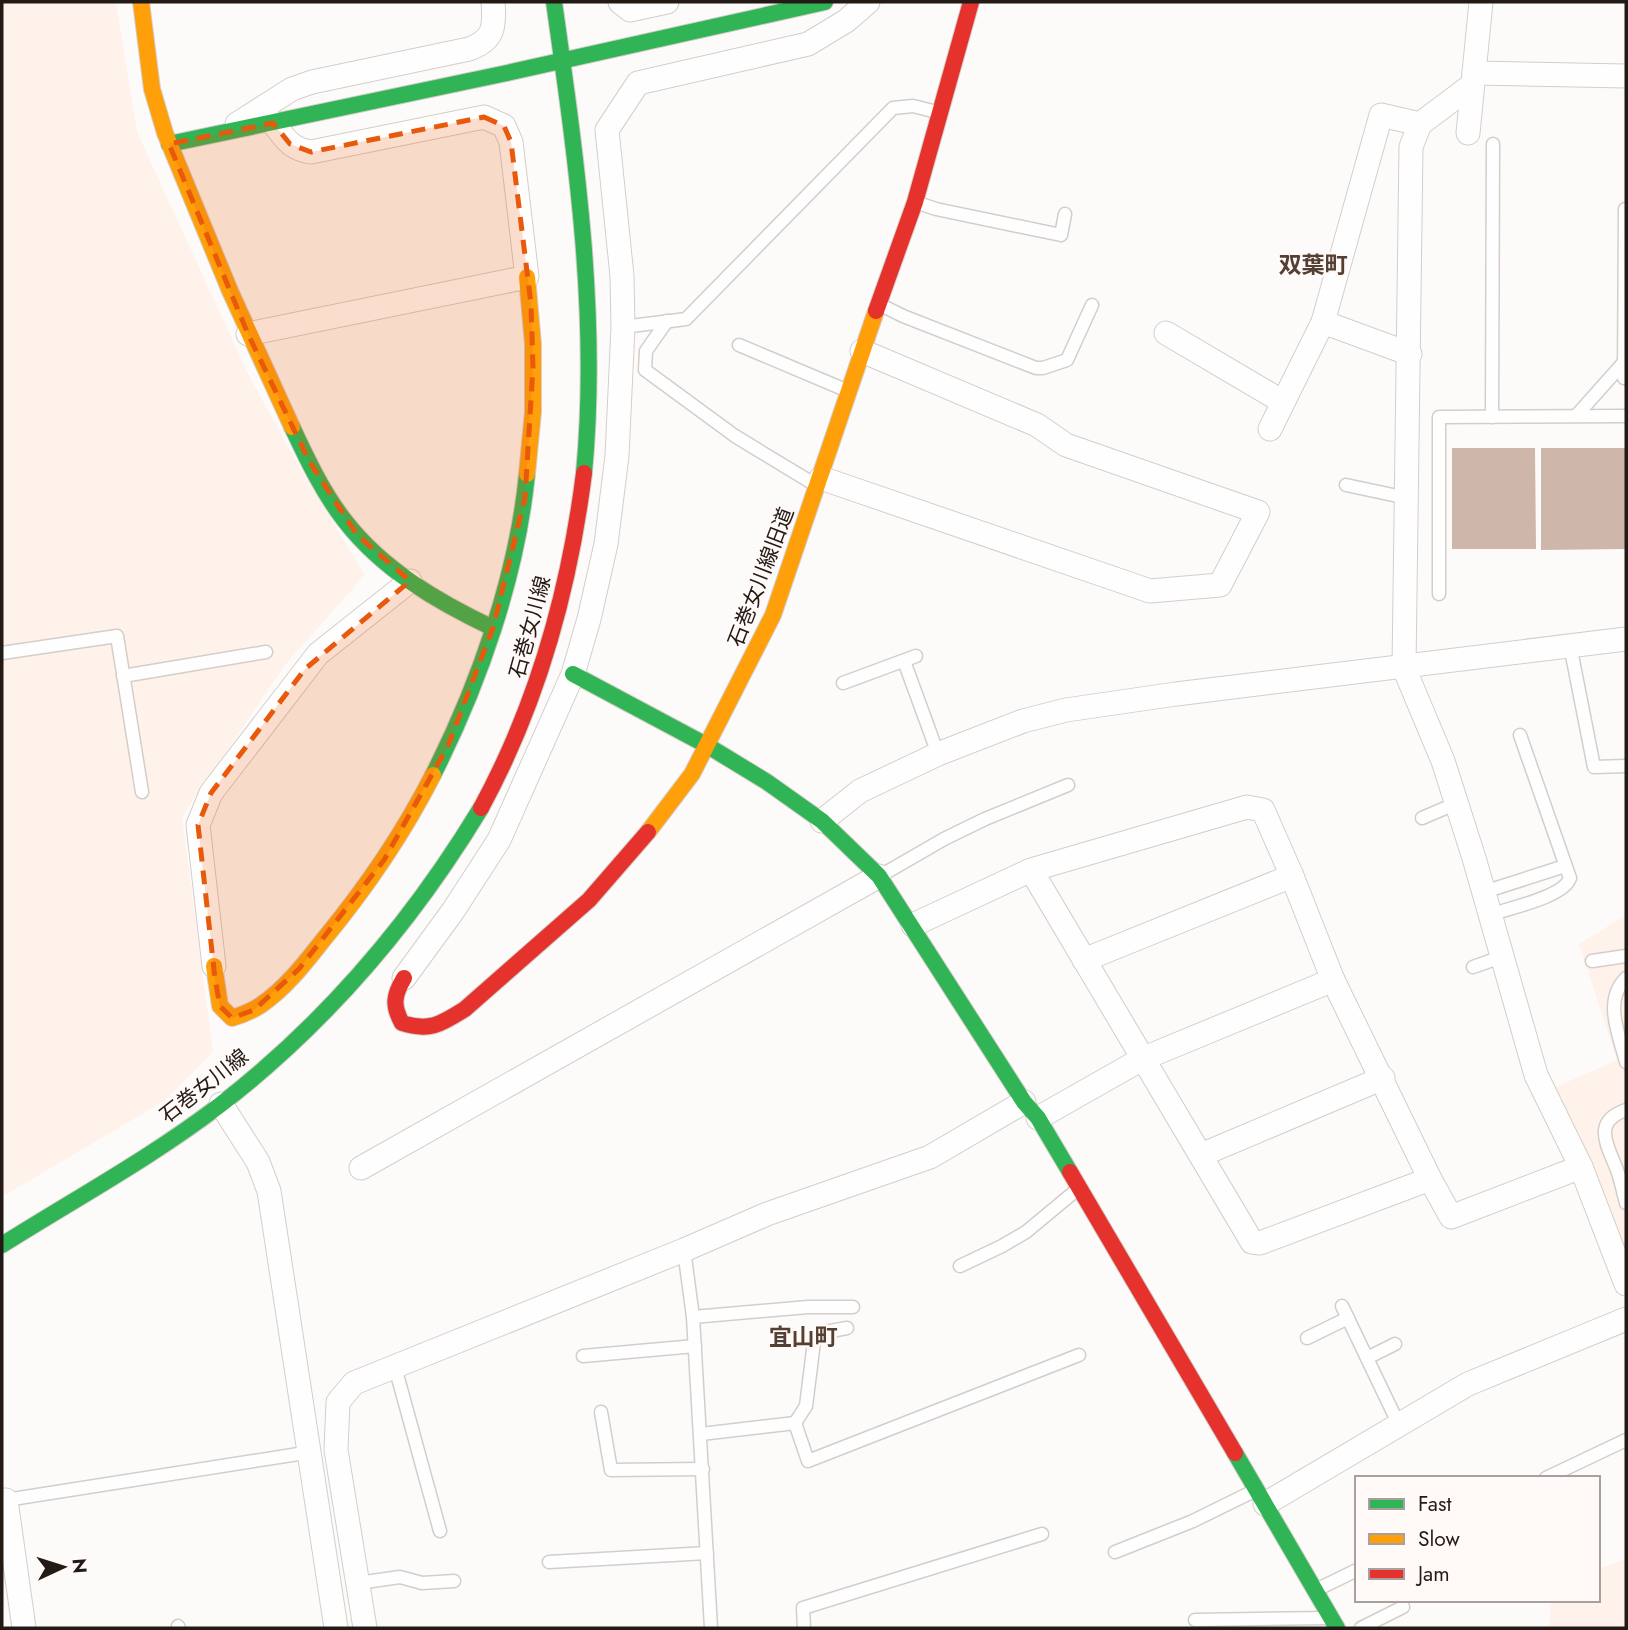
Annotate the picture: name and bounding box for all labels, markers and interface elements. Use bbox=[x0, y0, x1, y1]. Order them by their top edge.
district label: 双葉町 bbox=[1279, 248, 1348, 282]
street label: 石巻女川線旧道 bbox=[721, 503, 801, 651]
street label: 石巻女川線 bbox=[502, 572, 558, 682]
street label: 石巻女川線 bbox=[153, 1042, 255, 1130]
district label: 宜山町 bbox=[769, 1320, 838, 1354]
legend bbox=[1355, 1476, 1600, 1602]
text: Fast bbox=[1418, 1489, 1451, 1519]
text: Slow bbox=[1418, 1524, 1460, 1554]
north arrow bbox=[28, 1532, 98, 1602]
text: N bbox=[65, 1557, 93, 1574]
text: Jam bbox=[1415, 1559, 1450, 1589]

